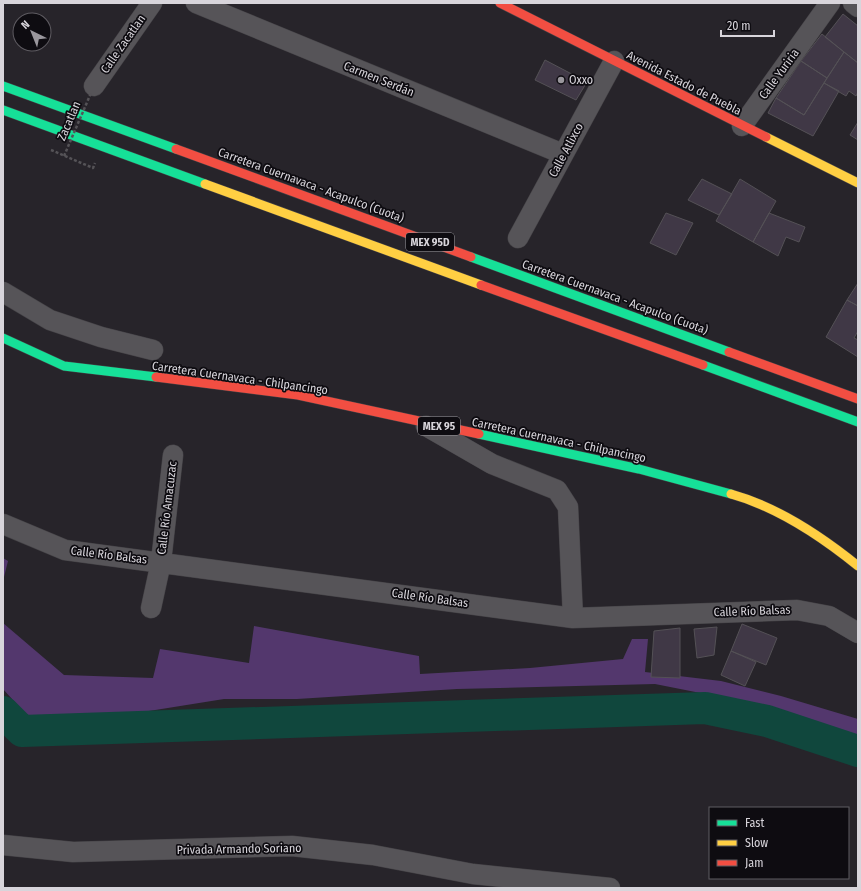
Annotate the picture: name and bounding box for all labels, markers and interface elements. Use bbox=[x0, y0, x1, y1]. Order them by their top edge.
north arrow bbox=[12, 12, 52, 52]
street label: Calle Zacatlan bbox=[98, 12, 148, 76]
scale bar bbox=[721, 12, 774, 38]
text: N bbox=[19, 18, 32, 32]
text: 20 m bbox=[727, 19, 751, 33]
street label: Calle Yuriria bbox=[756, 46, 802, 102]
street label: Avenida Estado de Puebla bbox=[624, 48, 744, 118]
street label: Carmen Serdán bbox=[342, 59, 416, 99]
place label: Oxxo bbox=[569, 73, 593, 87]
marker: Oxxo bbox=[556, 75, 566, 85]
street label: Zacatlan bbox=[54, 99, 84, 143]
street label: Calle Atlixco bbox=[546, 120, 586, 180]
street label: Carretera Cuernavaca - Acapulco (Cuota) bbox=[216, 145, 406, 225]
road number: MEX 95D bbox=[406, 233, 454, 251]
street label: Carretera Cuernavaca - Acapulco (Cuota) bbox=[520, 257, 710, 337]
street label: Carretera Cuernavaca - Chilpancingo bbox=[151, 359, 329, 397]
street label: Carretera Cuernavaca - Chilpancingo bbox=[471, 415, 647, 465]
road number: MEX 95 bbox=[418, 417, 460, 435]
street label: Calle Río Amacuzac bbox=[154, 461, 180, 555]
street label: Calle Río Balsas bbox=[70, 543, 148, 567]
street label: Calle Río Balsas bbox=[391, 586, 469, 610]
street label: Calle Río Balsas bbox=[713, 603, 791, 619]
legend bbox=[709, 807, 849, 879]
text: Fast bbox=[745, 816, 764, 830]
text: Slow bbox=[745, 836, 768, 850]
street label: Privada Armando Soriano bbox=[176, 841, 302, 857]
text: Jam bbox=[745, 856, 763, 870]

